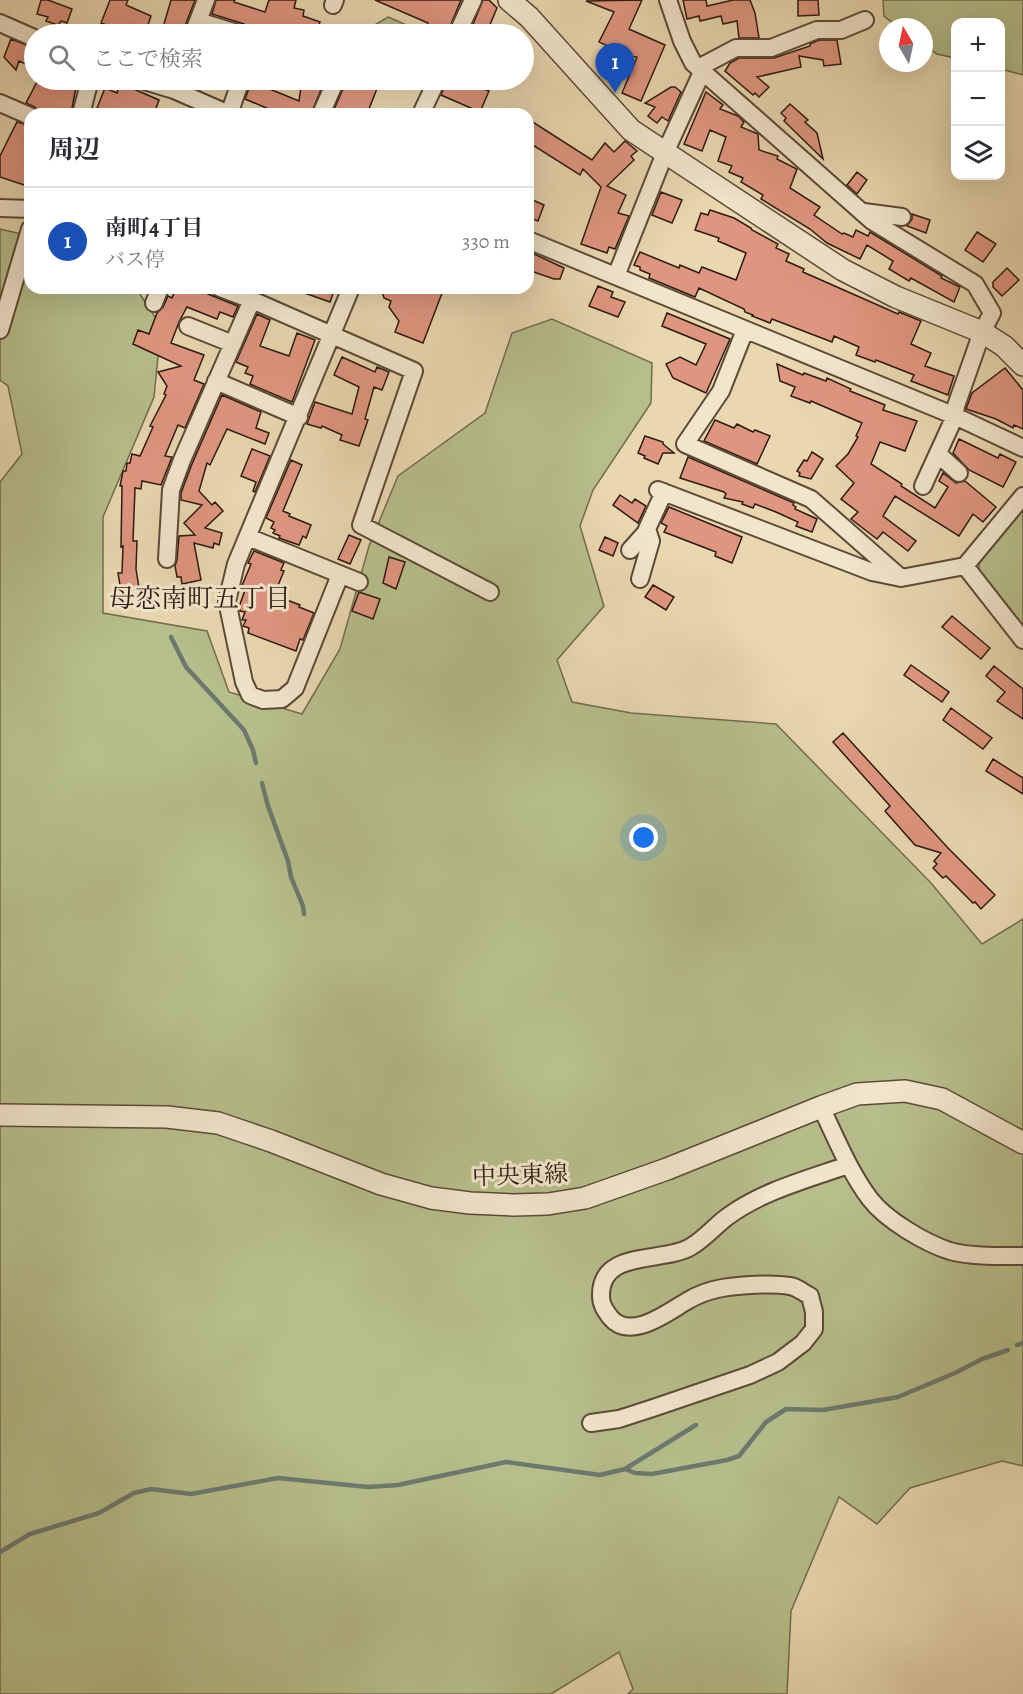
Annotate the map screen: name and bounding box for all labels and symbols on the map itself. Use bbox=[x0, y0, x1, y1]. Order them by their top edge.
north arrow bbox=[879, 18, 933, 72]
pin: 1 bbox=[596, 44, 634, 93]
district label: 母恋南町五丁目 bbox=[109, 581, 291, 616]
your location bbox=[629, 823, 658, 852]
street label: 中央東線 bbox=[471, 1157, 569, 1193]

